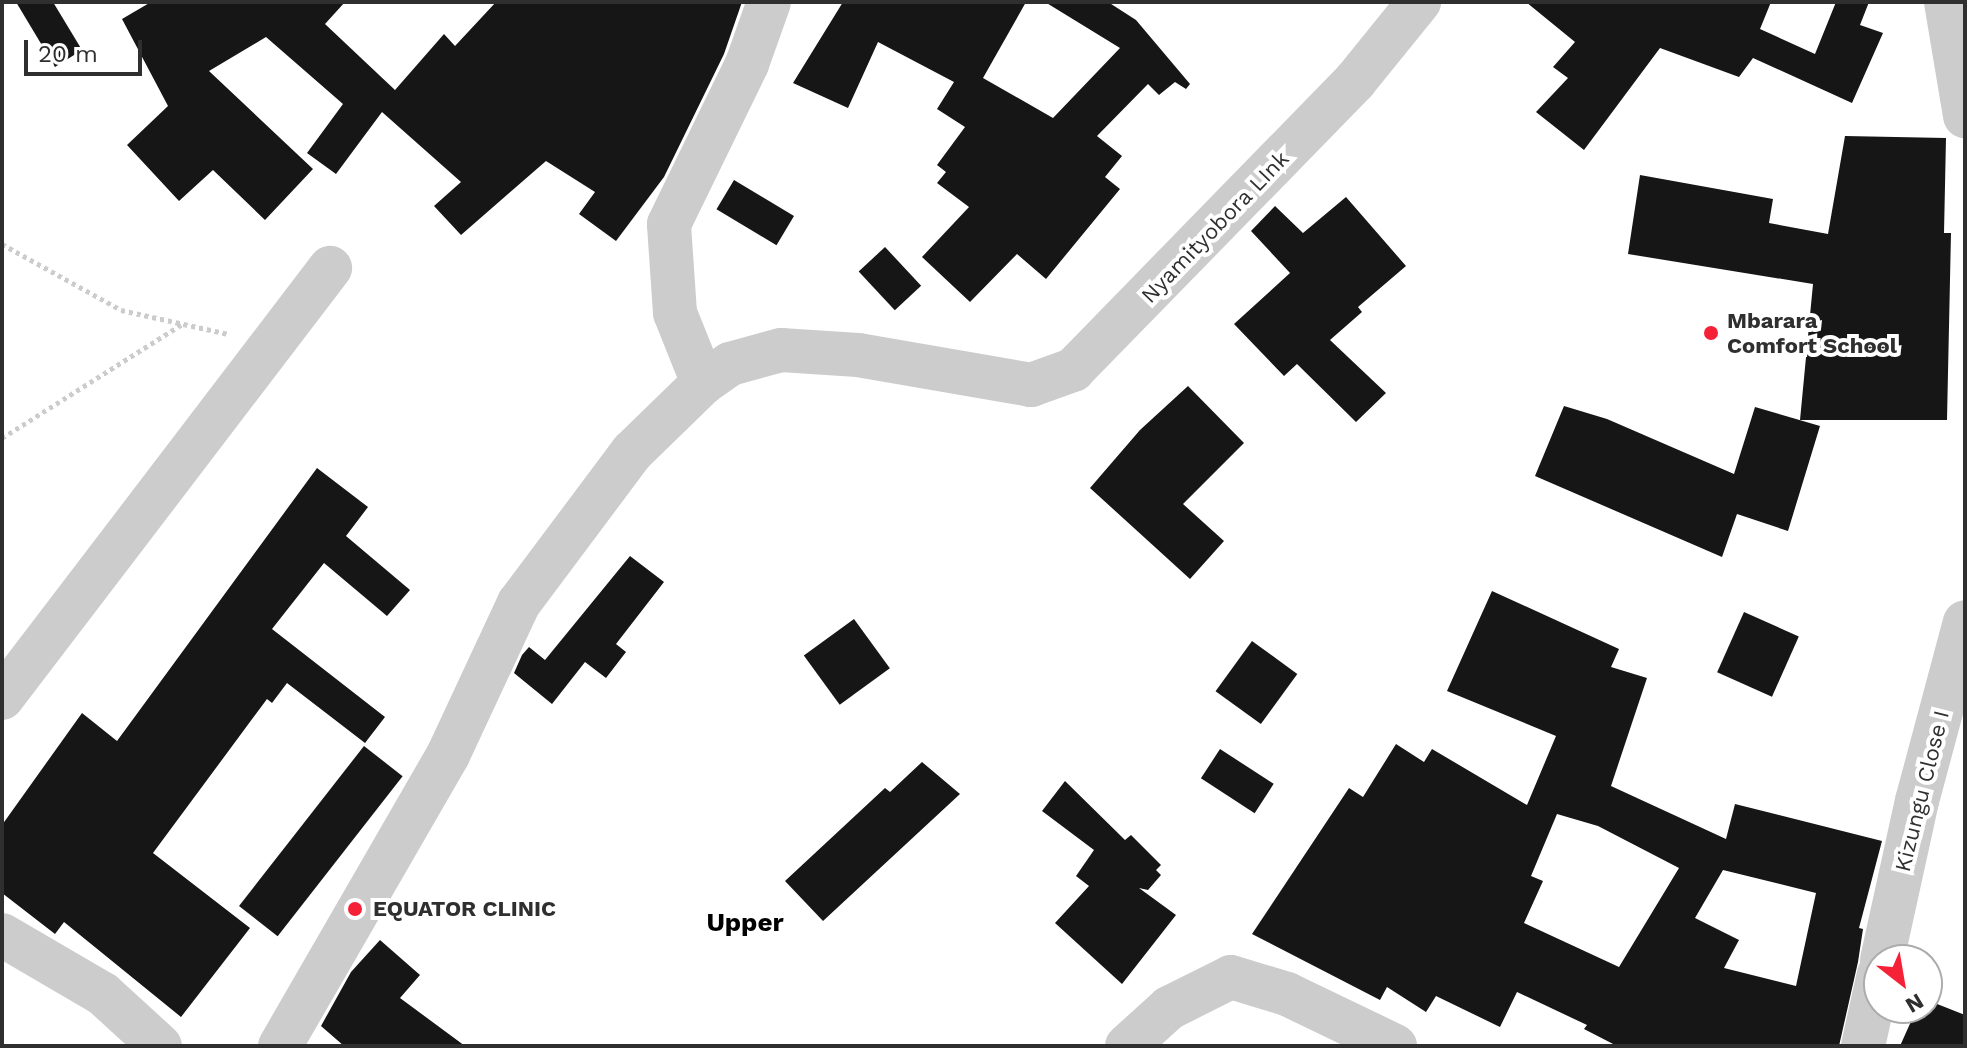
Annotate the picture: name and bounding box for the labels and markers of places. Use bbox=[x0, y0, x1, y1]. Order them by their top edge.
place label: Mbarara Comfort School bbox=[1727, 307, 1897, 358]
marker: Mbarara Comfort School bbox=[1702, 324, 1720, 342]
place label: EQUATOR CLINIC bbox=[373, 896, 556, 922]
marker: EQUATOR CLINIC bbox=[344, 898, 366, 920]

